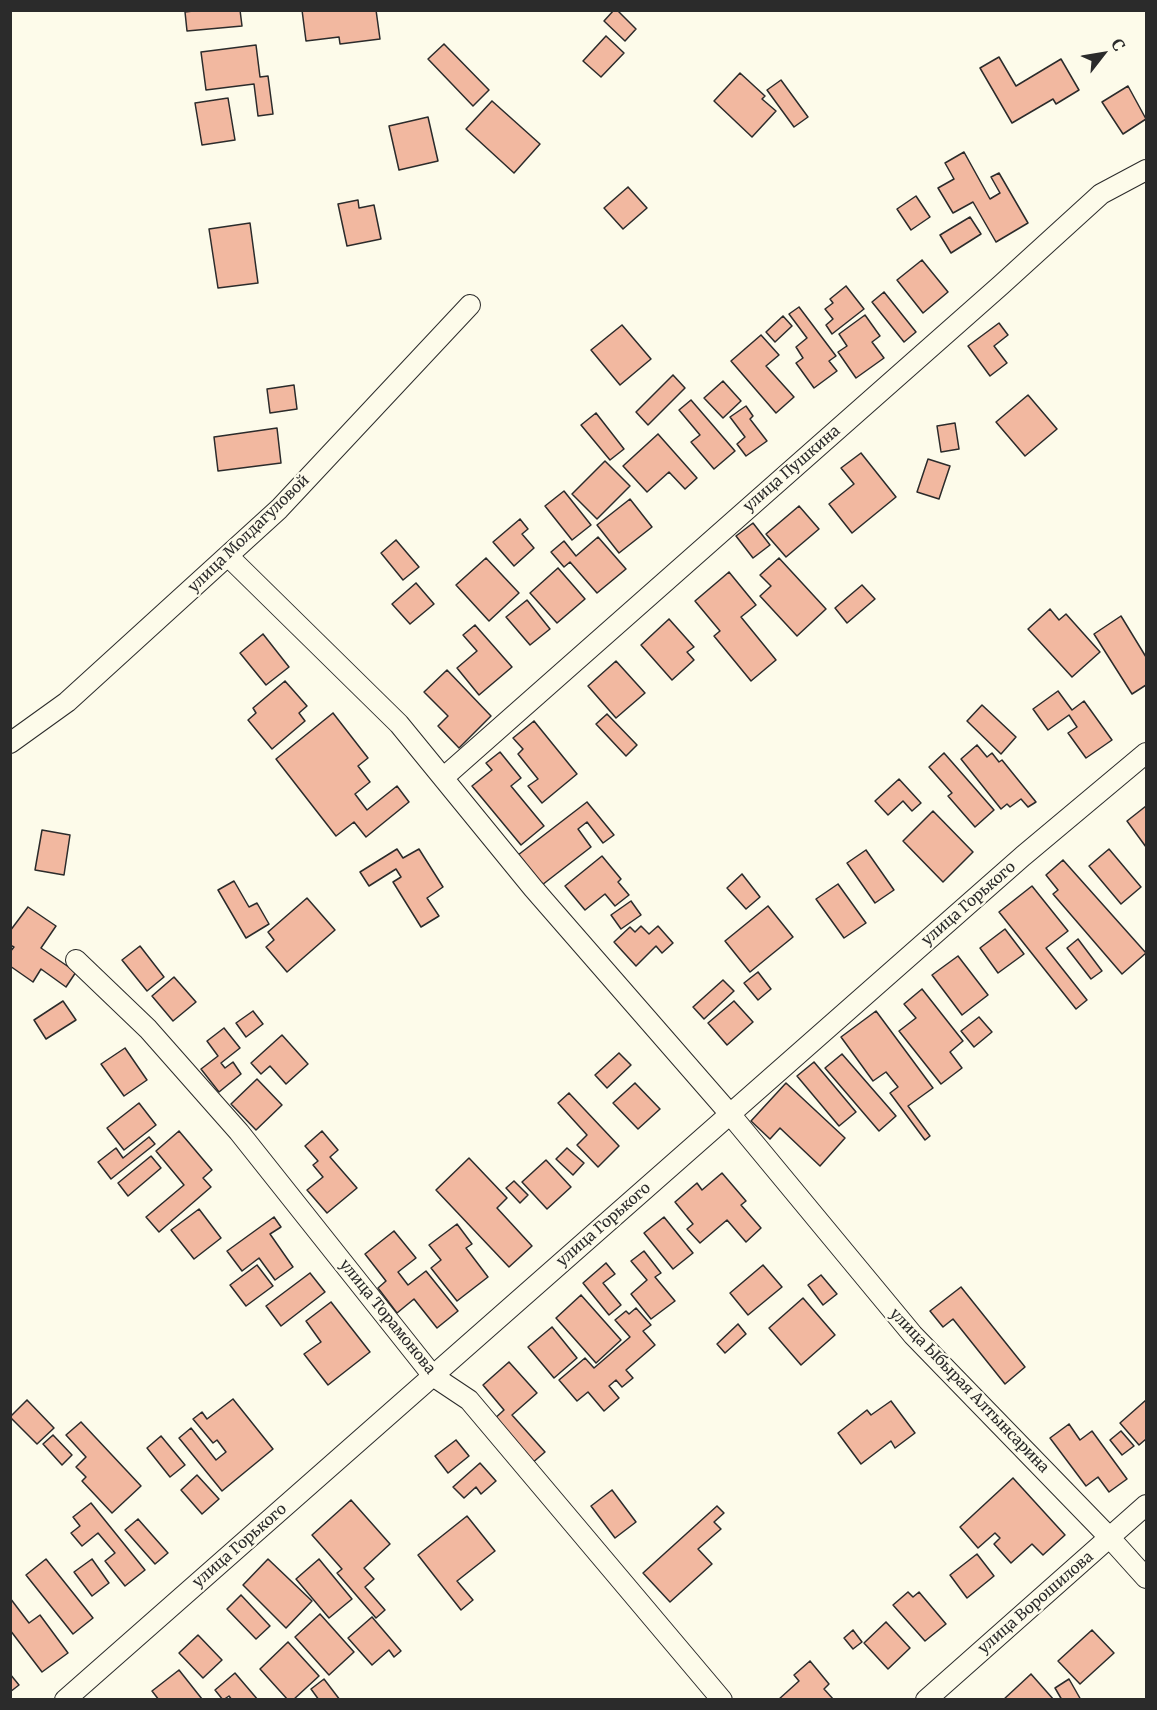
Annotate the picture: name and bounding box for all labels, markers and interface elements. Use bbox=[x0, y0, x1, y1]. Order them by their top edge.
north arrow bbox=[1073, 24, 1133, 84]
text: С bbox=[1107, 35, 1130, 54]
street label: улица Пушкина bbox=[740, 422, 844, 516]
street label: улица Молдагуловой bbox=[185, 472, 313, 596]
street label: улица Горького bbox=[918, 858, 1020, 950]
street label: улица Горького bbox=[553, 1179, 655, 1271]
street label: улица Торамонова bbox=[335, 1256, 439, 1378]
street label: улица Ыбырая Алтынсарина bbox=[886, 1305, 1052, 1477]
street label: улица Горького bbox=[189, 1500, 291, 1592]
street label: улица Ворошилова bbox=[975, 1548, 1097, 1658]

